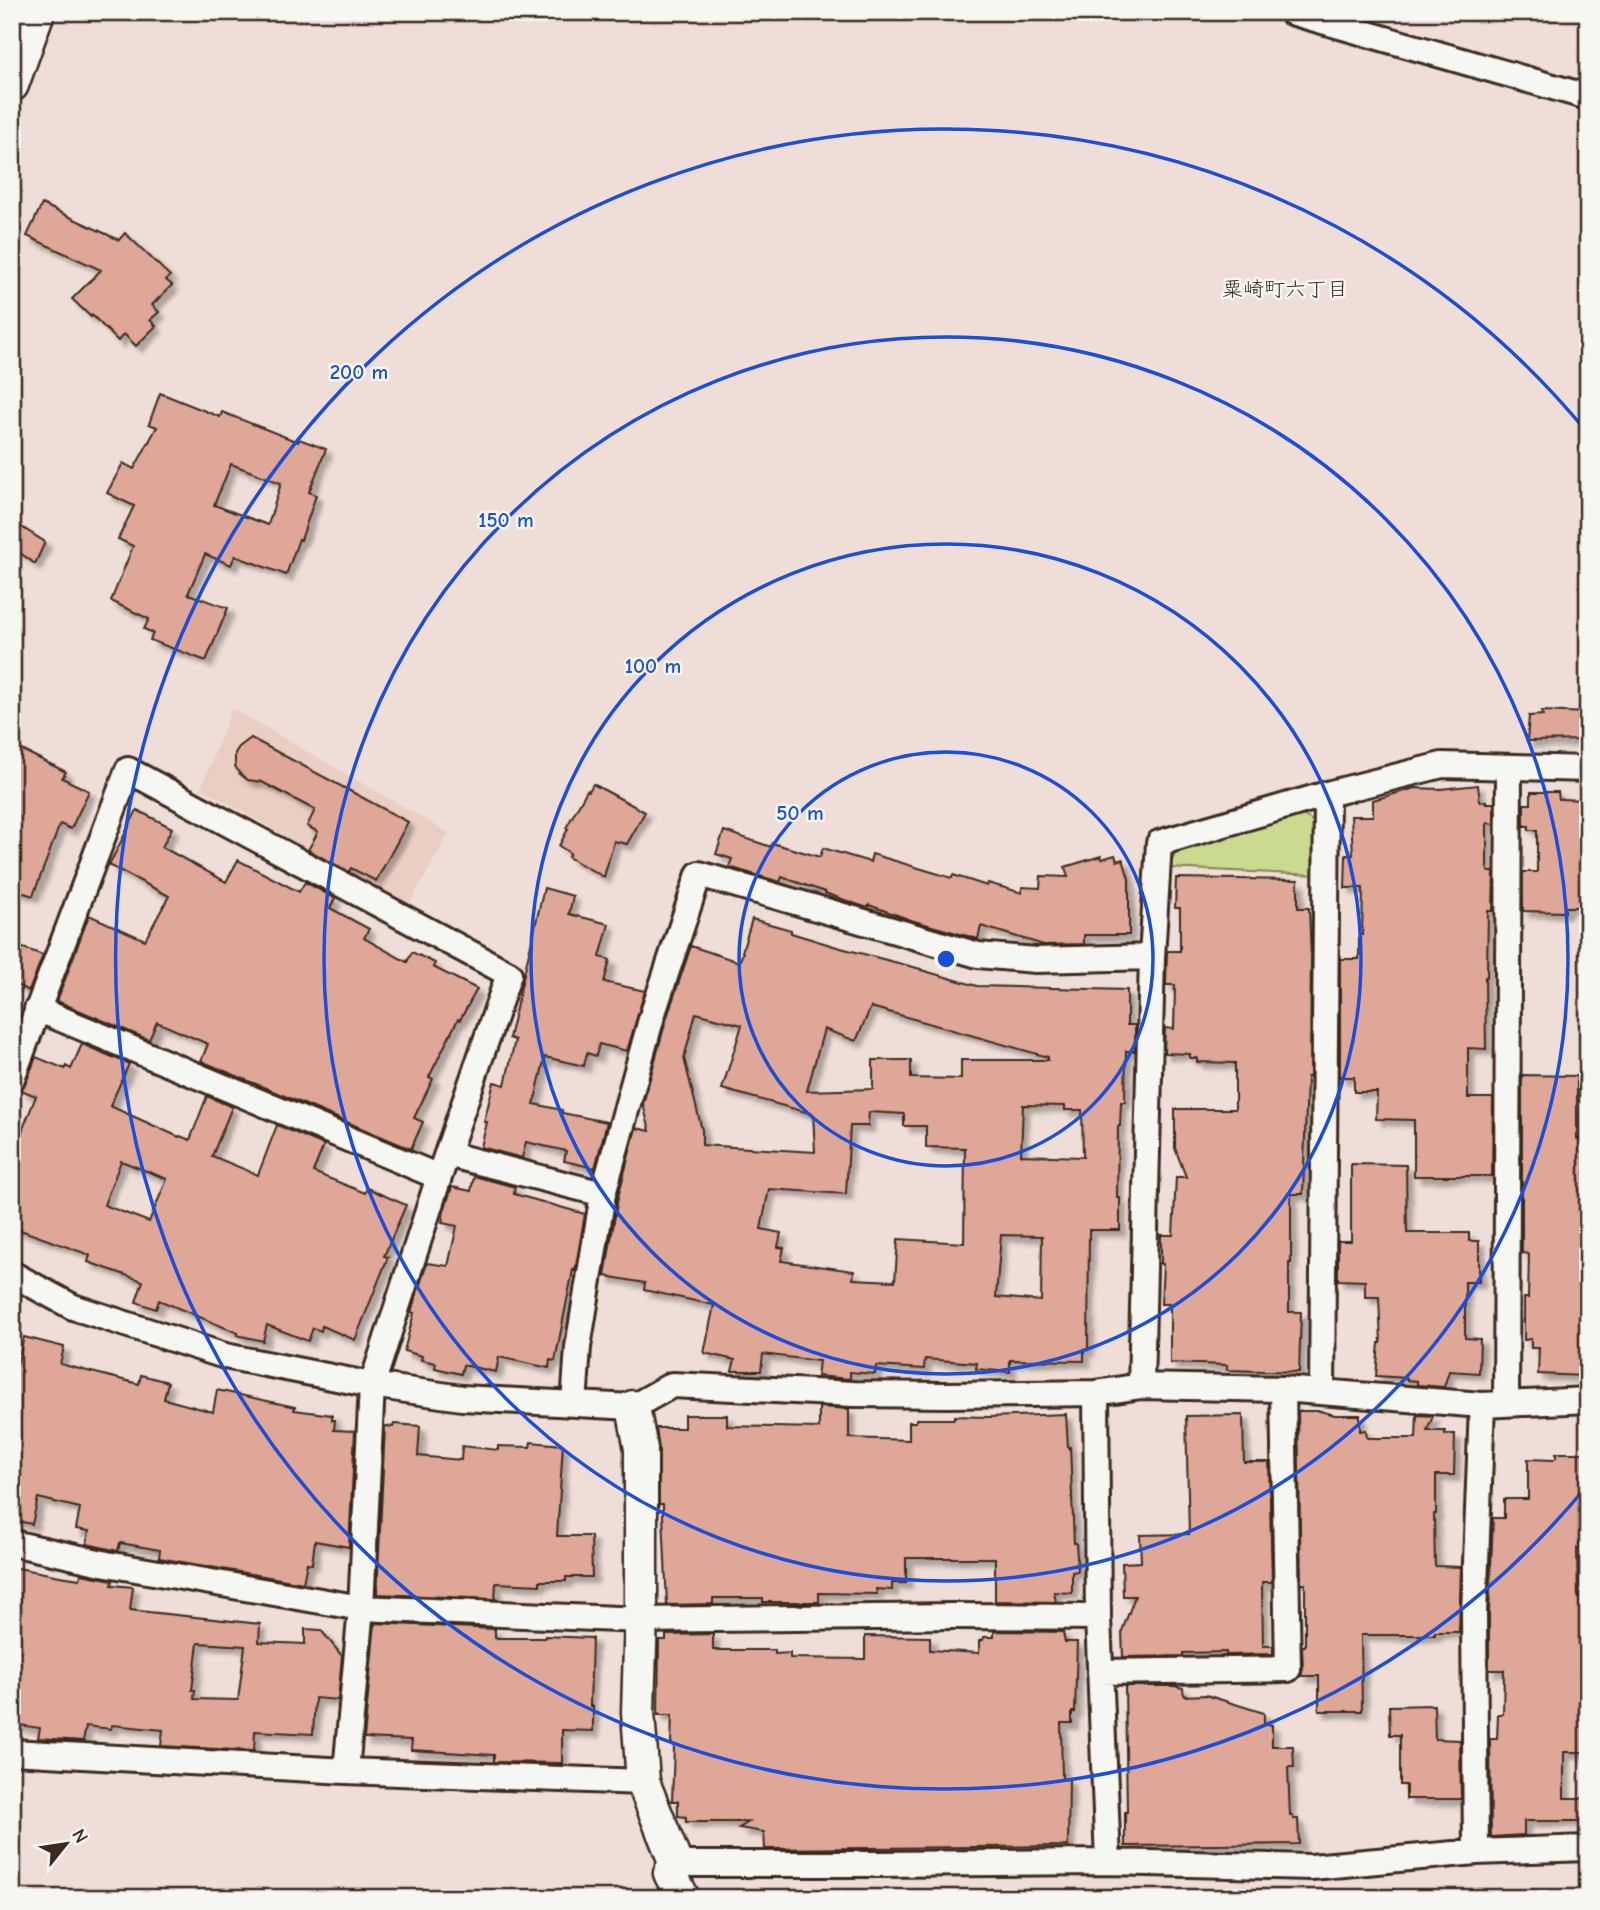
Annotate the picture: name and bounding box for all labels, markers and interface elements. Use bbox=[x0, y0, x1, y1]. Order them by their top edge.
district label: 粟崎町六丁目 bbox=[1222, 277, 1348, 301]
text: 200 m bbox=[330, 360, 388, 384]
text: 150 m bbox=[478, 508, 534, 532]
text: 100 m bbox=[625, 654, 681, 678]
text: 50 m bbox=[776, 801, 824, 825]
centre of rings bbox=[934, 947, 958, 971]
north arrow bbox=[32, 1808, 102, 1878]
text: N bbox=[67, 1825, 92, 1847]

